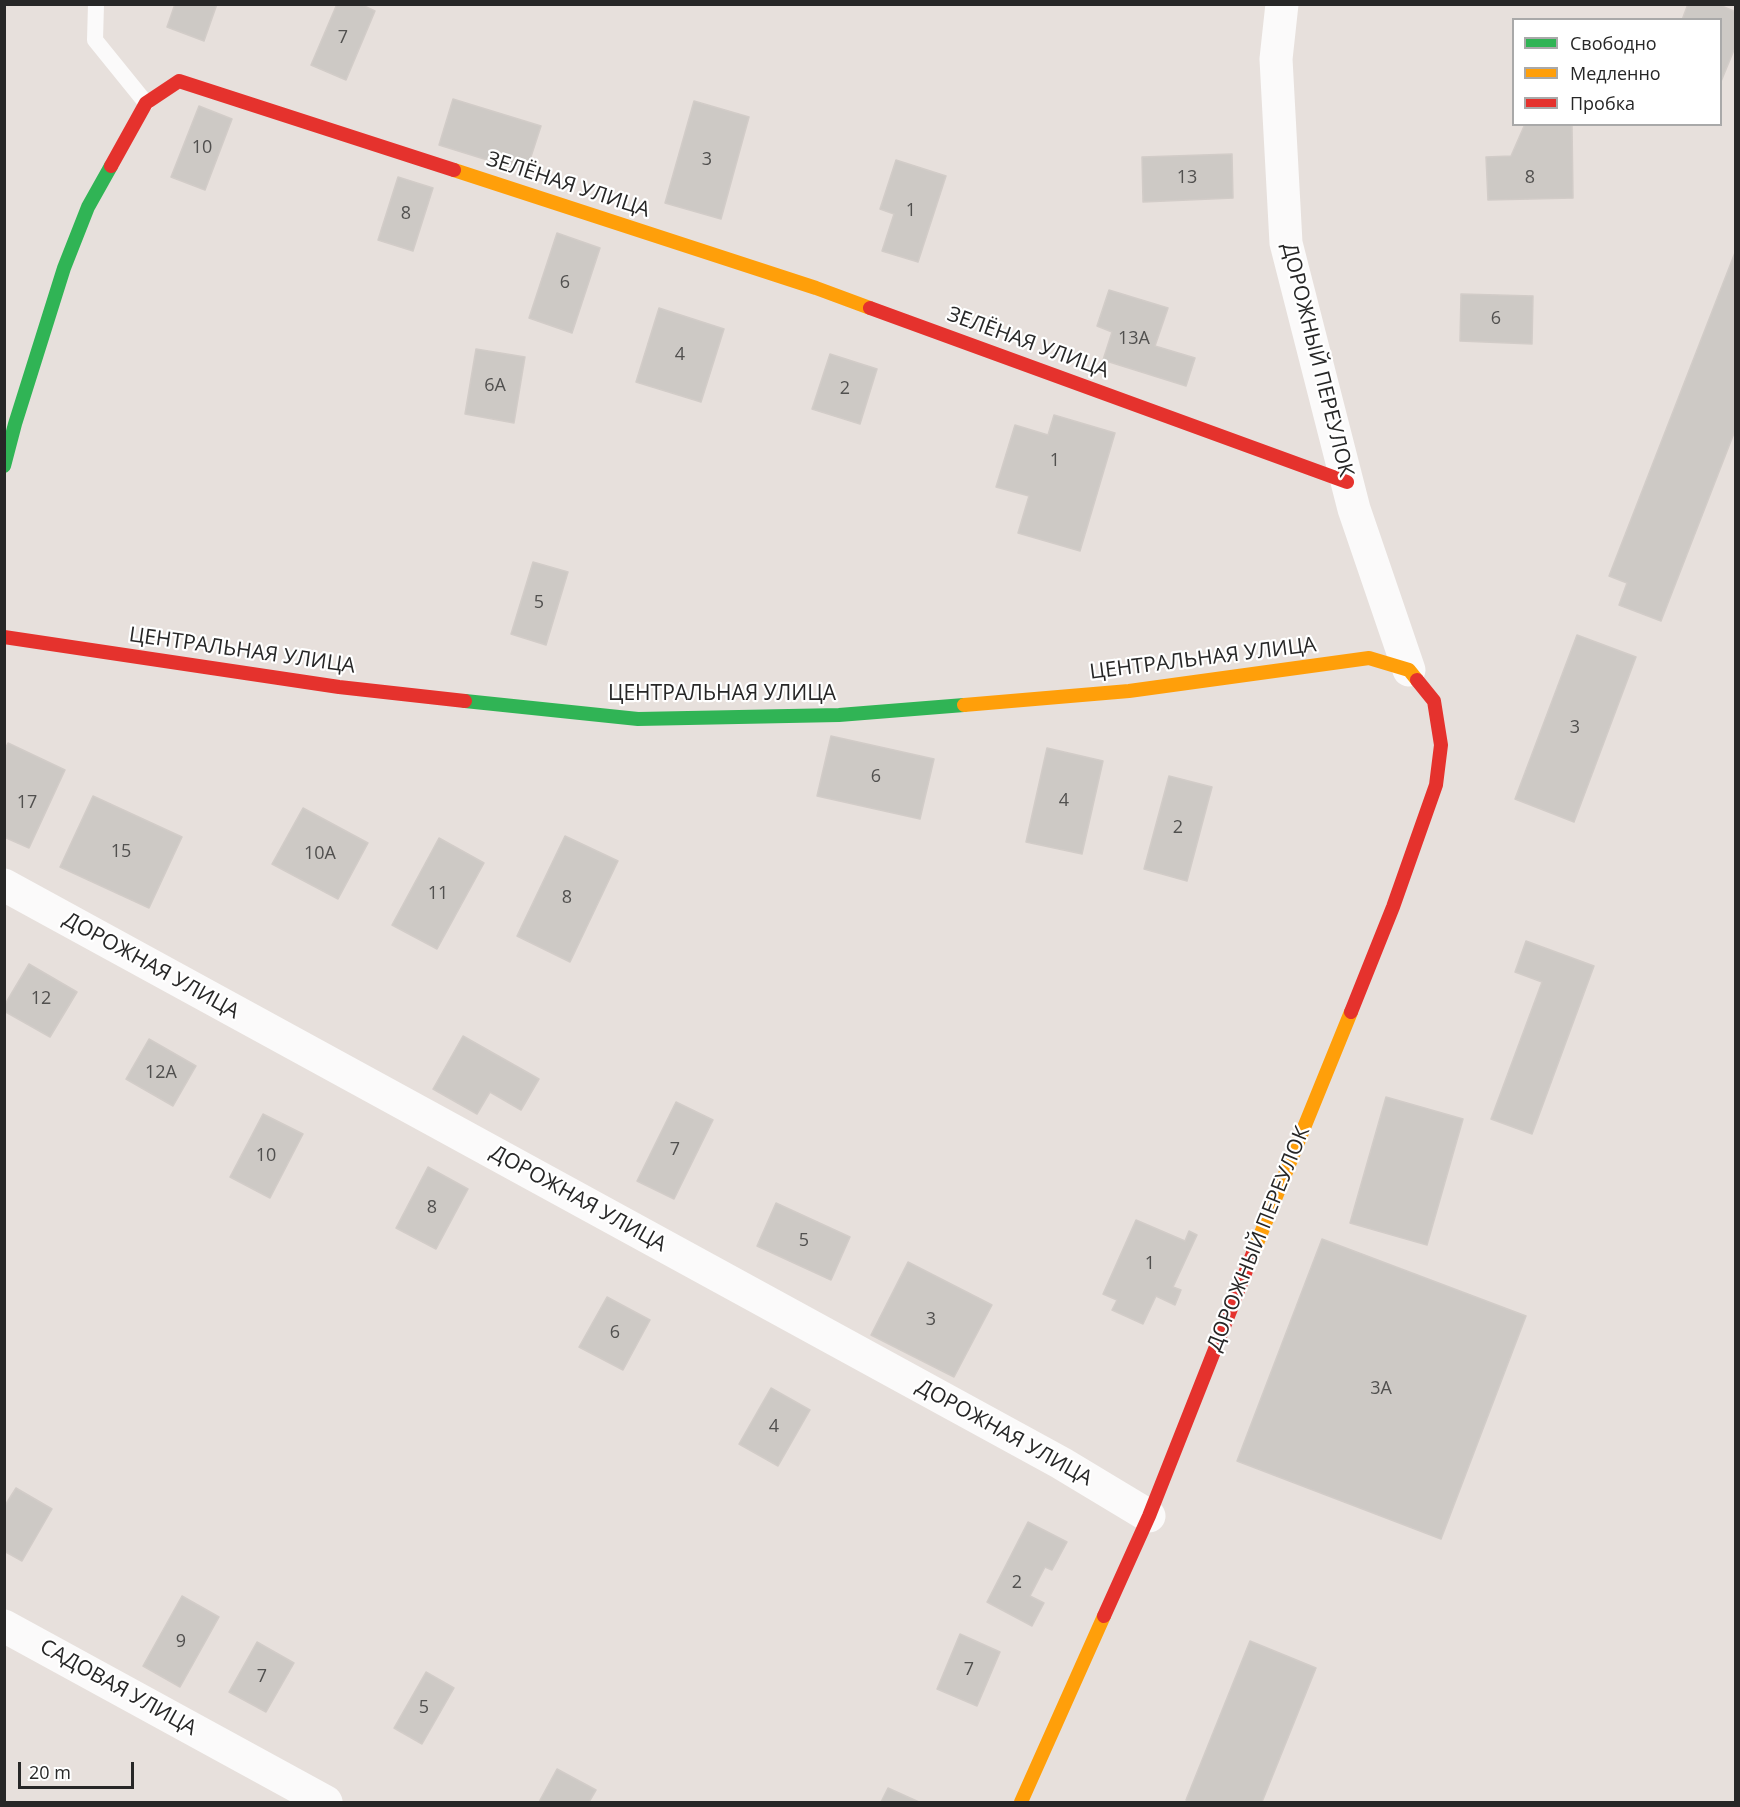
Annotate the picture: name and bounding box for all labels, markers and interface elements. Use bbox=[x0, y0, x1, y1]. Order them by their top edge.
legend bbox=[1512, 18, 1722, 126]
house number: 7 bbox=[338, 27, 348, 49]
text: Свободно bbox=[1570, 31, 1657, 55]
text: Медленно bbox=[1570, 61, 1661, 85]
text: Пробка bbox=[1570, 91, 1635, 115]
house number: 10 bbox=[192, 137, 212, 159]
street label: ЗЕЛЁНАЯ УЛИЦА bbox=[483, 147, 653, 223]
house number: 3 bbox=[702, 149, 712, 171]
house number: 13 bbox=[1177, 167, 1197, 189]
house number: 8 bbox=[1525, 167, 1535, 189]
house number: 1 bbox=[906, 200, 916, 222]
house number: 8 bbox=[401, 203, 411, 225]
street label: ДОРОЖНЫЙ ПЕРЕУЛОК bbox=[1276, 240, 1358, 480]
house number: 6 bbox=[560, 272, 570, 294]
street label: ЗЕЛЁНАЯ УЛИЦА bbox=[944, 302, 1112, 384]
house number: 6 bbox=[1491, 308, 1501, 330]
house number: 13А bbox=[1118, 328, 1150, 350]
house number: 4 bbox=[675, 344, 685, 366]
house number: 6А bbox=[484, 375, 506, 397]
house number: 2 bbox=[840, 378, 850, 400]
house number: 1 bbox=[1050, 450, 1060, 472]
house number: 5 bbox=[534, 592, 544, 614]
street label: ЦЕНТРАЛЬНАЯ УЛИЦА bbox=[127, 623, 357, 679]
street label: ЦЕНТРАЛЬНАЯ УЛИЦА bbox=[1088, 633, 1318, 685]
street label: ЦЕНТРАЛЬНАЯ УЛИЦА bbox=[608, 681, 836, 707]
house number: 3 bbox=[1570, 717, 1580, 739]
house number: 6 bbox=[871, 766, 881, 788]
house number: 4 bbox=[1059, 790, 1069, 812]
house number: 17 bbox=[17, 792, 37, 814]
house number: 2 bbox=[1173, 817, 1183, 839]
house number: 15 bbox=[111, 841, 131, 863]
house number: 10А bbox=[304, 843, 336, 865]
house number: 11 bbox=[428, 883, 448, 905]
house number: 8 bbox=[562, 887, 572, 909]
street label: ДОРОЖНАЯ УЛИЦА bbox=[59, 907, 243, 1025]
house number: 12 bbox=[31, 988, 51, 1010]
house number: 12А bbox=[145, 1062, 177, 1084]
street label: ДОРОЖНЫЙ ПЕРЕУЛОК bbox=[1202, 1123, 1316, 1355]
house number: 7 bbox=[670, 1139, 680, 1161]
street label: ДОРОЖНАЯ УЛИЦА bbox=[486, 1140, 670, 1258]
house number: 10 bbox=[256, 1145, 276, 1167]
house number: 8 bbox=[427, 1197, 437, 1219]
house number: 5 bbox=[799, 1230, 809, 1252]
house number: 1 bbox=[1145, 1253, 1155, 1275]
house number: 3 bbox=[926, 1309, 936, 1331]
house number: 6 bbox=[610, 1322, 620, 1344]
street label: ДОРОЖНАЯ УЛИЦА bbox=[912, 1374, 1096, 1492]
house number: 3А bbox=[1370, 1378, 1392, 1400]
house number: 4 bbox=[769, 1416, 779, 1438]
house number: 2 bbox=[1012, 1572, 1022, 1594]
house number: 9 bbox=[176, 1631, 186, 1653]
street label: САДОВАЯ УЛИЦА bbox=[35, 1635, 201, 1741]
house number: 7 bbox=[964, 1659, 974, 1681]
house number: 7 bbox=[257, 1666, 267, 1688]
house number: 5 bbox=[419, 1697, 429, 1719]
scale bar bbox=[21, 1750, 136, 1788]
text: 20 m bbox=[29, 1760, 71, 1784]

